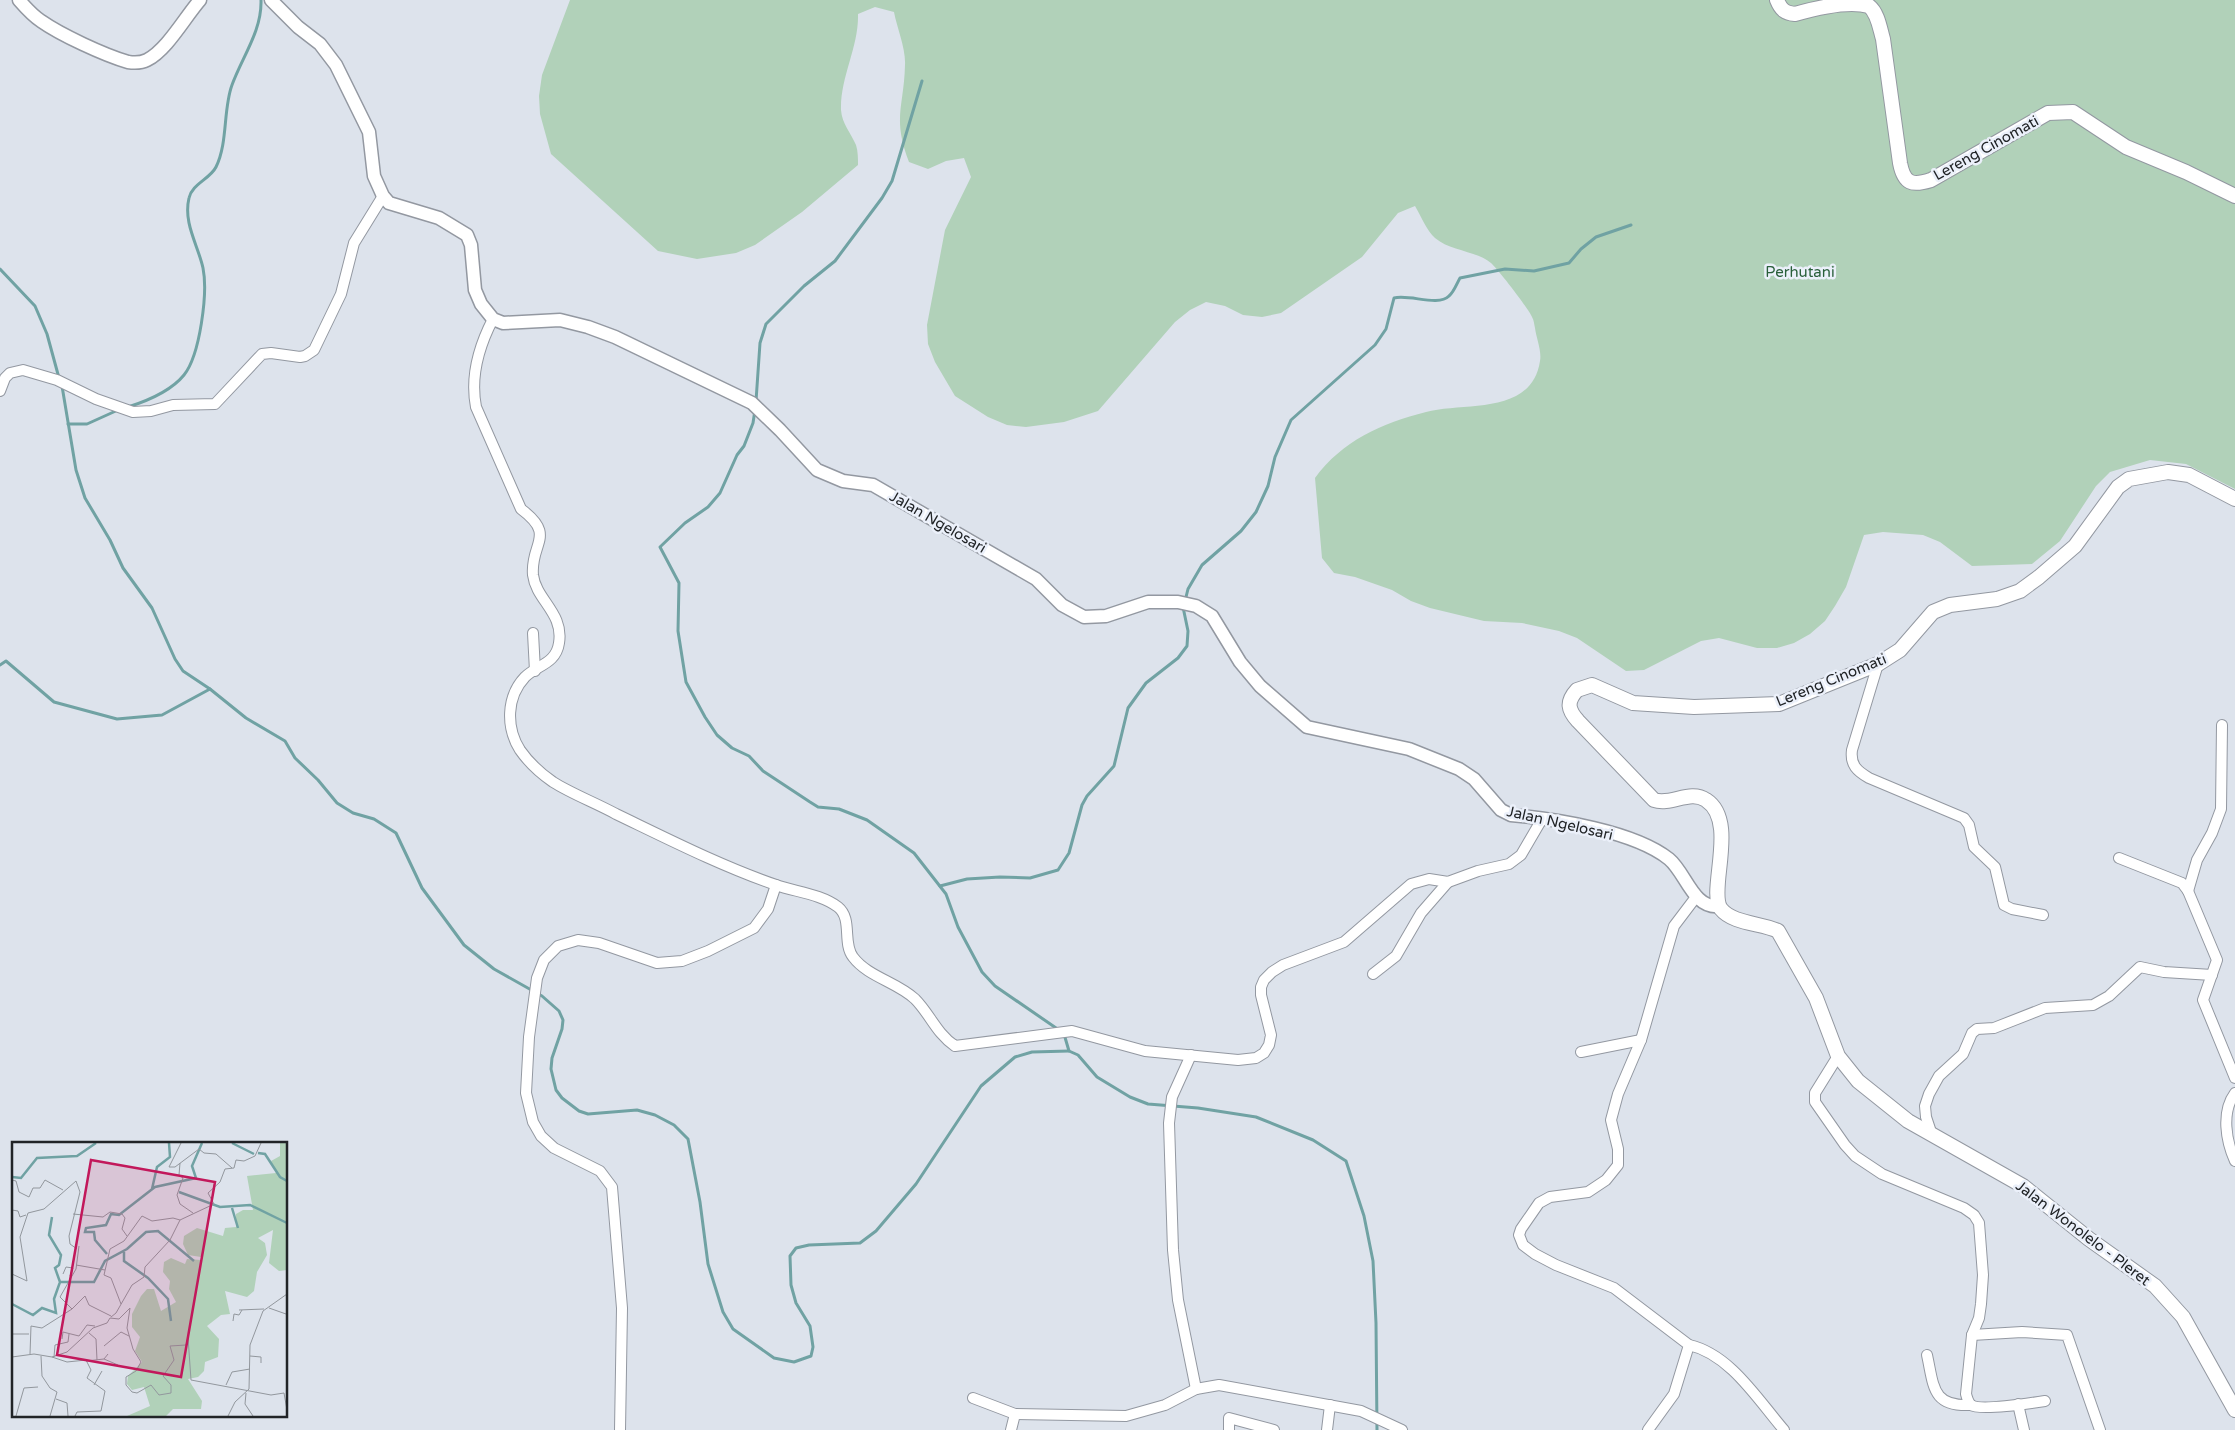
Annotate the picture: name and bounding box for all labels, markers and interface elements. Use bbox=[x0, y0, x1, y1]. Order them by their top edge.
street label: Lereng Cinomati bbox=[1930, 112, 2042, 184]
park label: Perhutani bbox=[1765, 263, 1835, 281]
street label: Jalan Ngelosari bbox=[887, 487, 989, 557]
street label: Lereng Cinomati bbox=[1773, 650, 1889, 710]
street label: Jalan Ngelosari bbox=[1505, 802, 1615, 844]
inset map bbox=[12, 1142, 288, 1418]
street label: Jalan Wonolelo - Pleret bbox=[2012, 1177, 2154, 1290]

